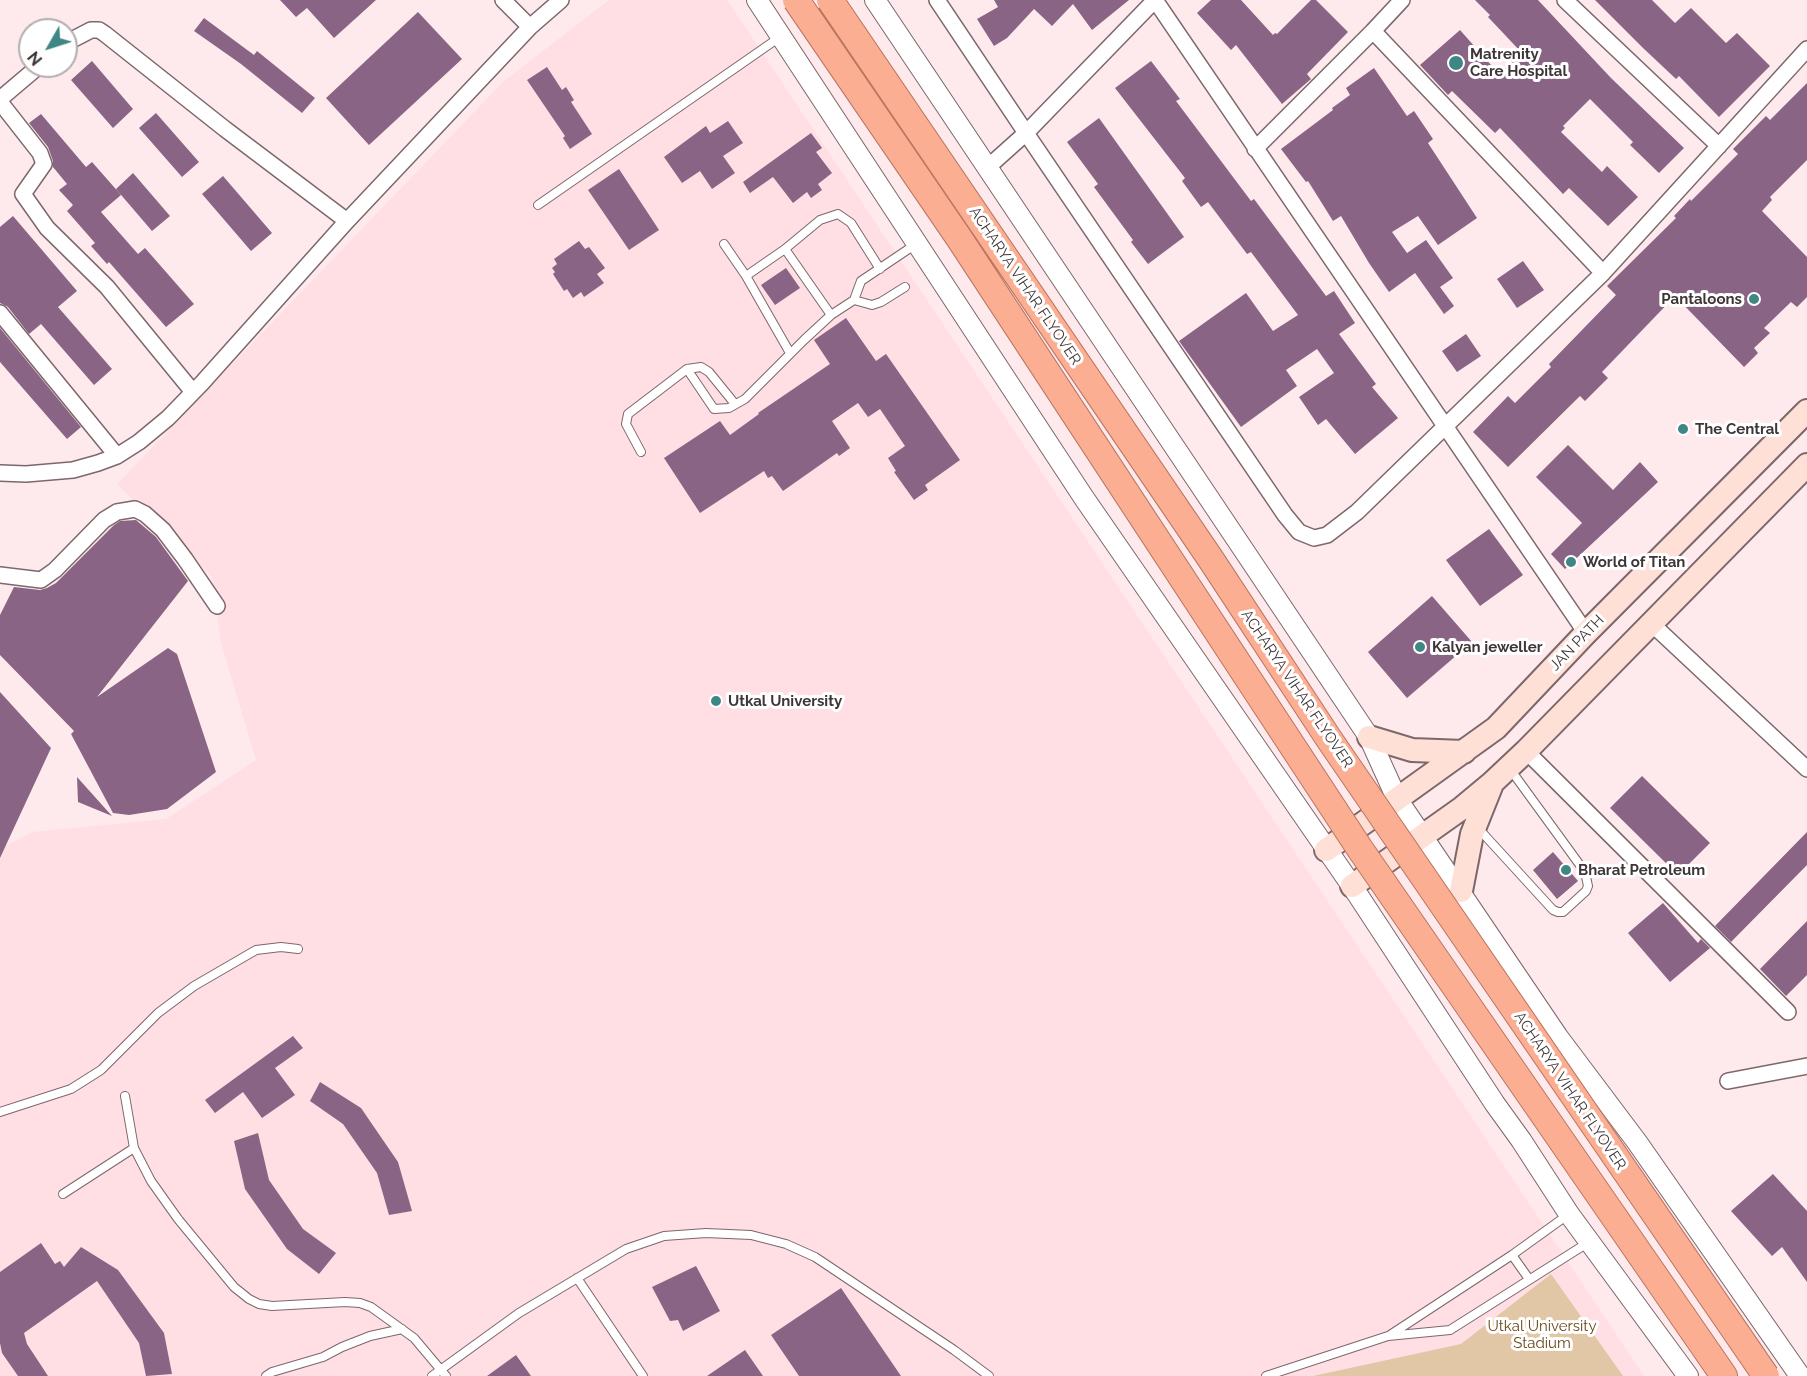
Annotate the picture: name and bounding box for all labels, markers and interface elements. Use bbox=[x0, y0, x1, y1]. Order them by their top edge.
north arrow bbox=[18, 18, 78, 78]
place label: Matrenity Care Hospital bbox=[1470, 45, 1567, 80]
text: N bbox=[24, 48, 46, 69]
marker: Matrenity Care Hospital bbox=[1447, 54, 1465, 72]
street label: ACHARYA VIHAR FLYOVER bbox=[965, 204, 1085, 368]
place label: Pantaloons bbox=[1661, 290, 1742, 308]
marker: Pantaloons bbox=[1747, 292, 1761, 306]
place label: The Central bbox=[1695, 420, 1779, 438]
marker: The Central bbox=[1676, 422, 1690, 436]
place label: World of Titan bbox=[1583, 553, 1685, 571]
marker: World of Titan bbox=[1564, 555, 1578, 569]
street label: ACHARYA VIHAR FLYOVER bbox=[1237, 607, 1357, 771]
street label: JAN PATH bbox=[1546, 611, 1608, 675]
place label: Kalyan jeweller bbox=[1432, 638, 1543, 656]
marker: Kalyan jeweller bbox=[1413, 640, 1427, 654]
place label: Utkal University bbox=[728, 692, 842, 710]
marker: Utkal University bbox=[709, 694, 723, 708]
place label: Bharat Petroleum bbox=[1578, 861, 1705, 879]
marker: Bharat Petroleum bbox=[1559, 863, 1573, 877]
street label: ACHARYA VIHAR FLYOVER bbox=[1510, 1009, 1630, 1173]
park label: Utkal University Stadium bbox=[1487, 1317, 1597, 1352]

